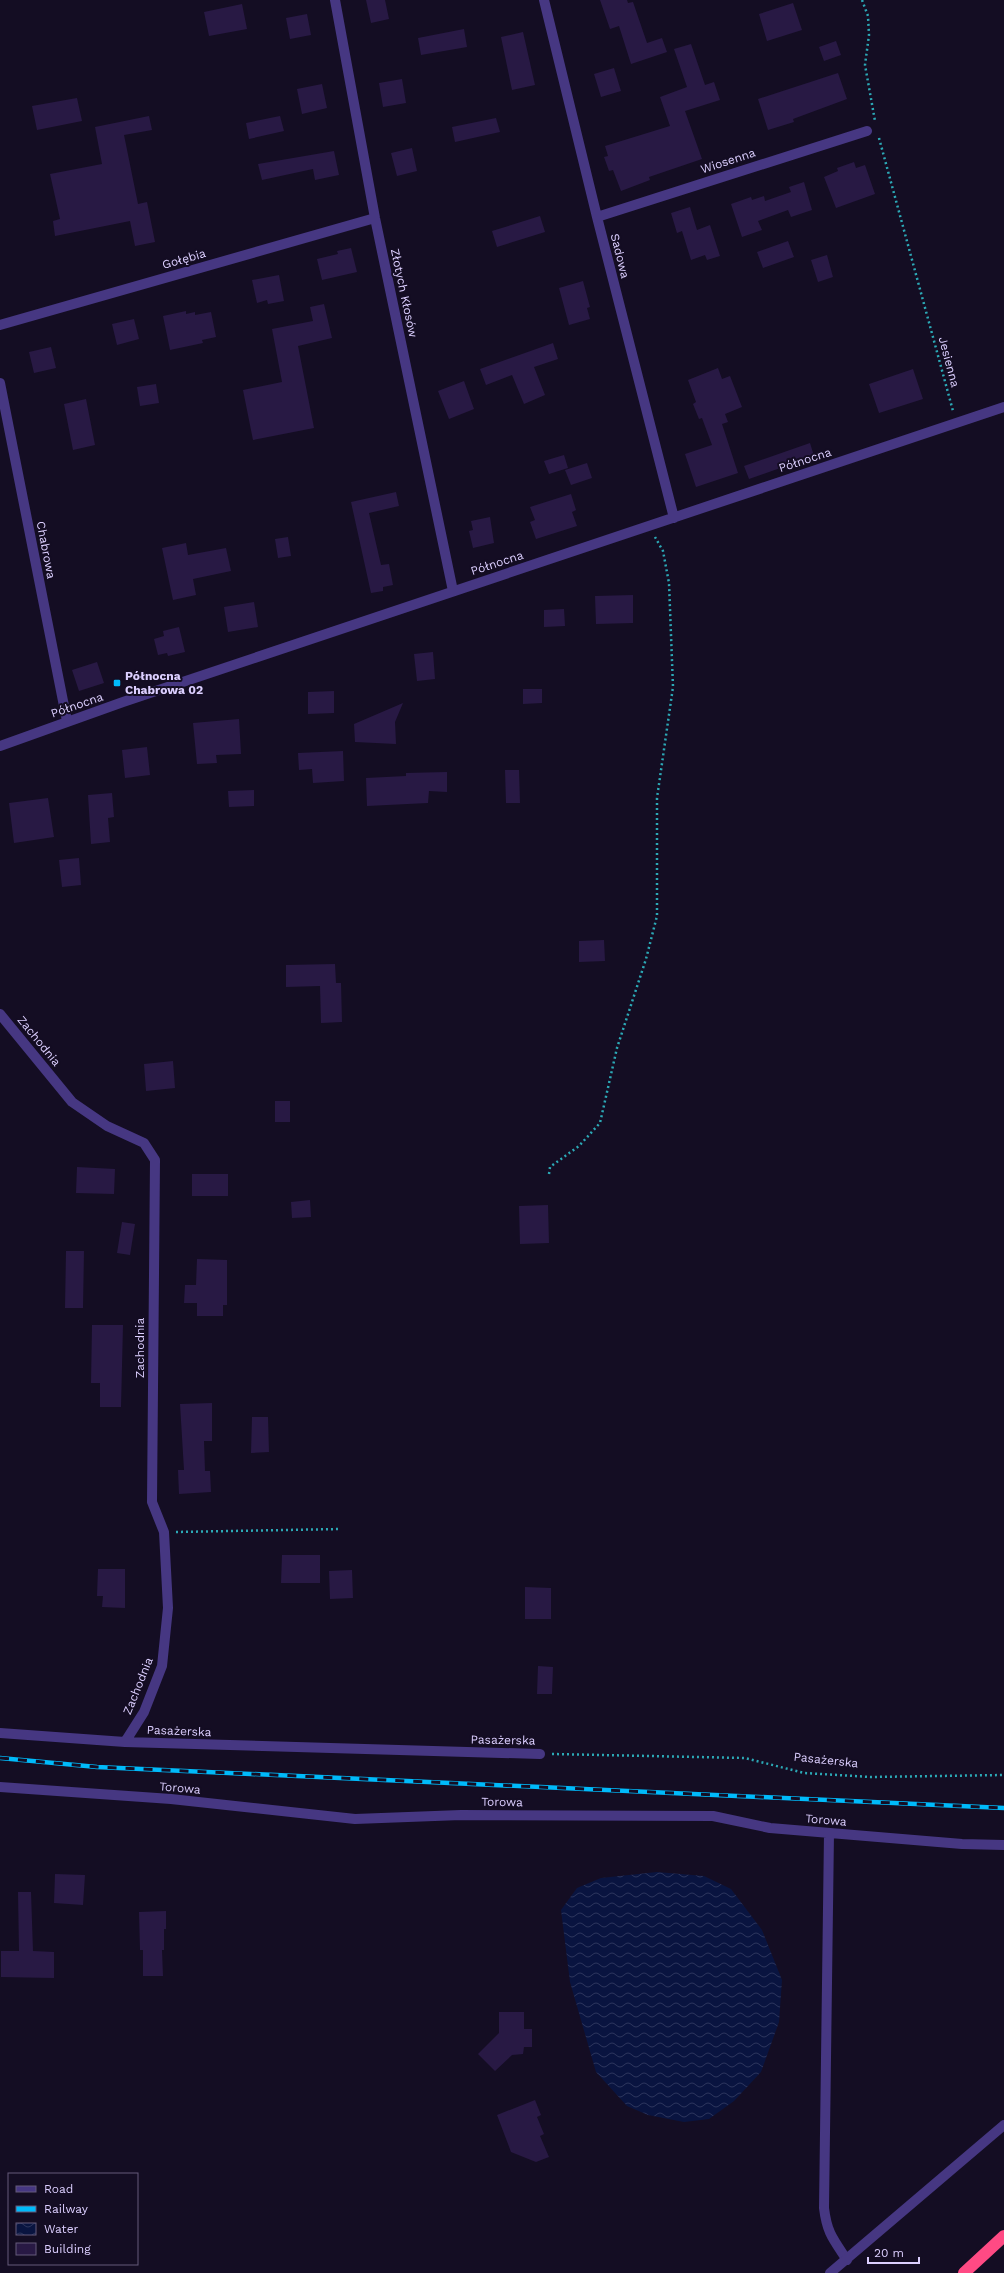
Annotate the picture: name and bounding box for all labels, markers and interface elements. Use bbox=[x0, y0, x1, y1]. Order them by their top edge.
street label: Wiosenna bbox=[699, 146, 757, 176]
street label: Sadowa bbox=[608, 232, 632, 280]
street label: Gołębia bbox=[161, 246, 208, 272]
street label: Złotych Kłosów bbox=[388, 247, 420, 339]
street label: Jesienna bbox=[936, 335, 963, 389]
street label: Północna bbox=[777, 445, 833, 475]
street label: Chabrowa bbox=[34, 520, 58, 580]
street label: Północna bbox=[469, 548, 525, 578]
place label: Północna Chabrowa 02 bbox=[125, 669, 203, 697]
marker: Północna Chabrowa 02 bbox=[112, 678, 122, 688]
street label: Północna bbox=[49, 689, 105, 720]
street label: Zachodnia bbox=[14, 1013, 64, 1069]
street label: Zachodnia bbox=[133, 1317, 147, 1378]
street label: Zachodnia bbox=[120, 1655, 156, 1717]
street label: Pasażerska bbox=[146, 1723, 212, 1739]
street label: Pasażerska bbox=[470, 1732, 536, 1748]
street label: Pasażerska bbox=[793, 1750, 859, 1770]
street label: Torowa bbox=[159, 1779, 201, 1797]
street label: Torowa bbox=[481, 1795, 523, 1809]
street label: Torowa bbox=[805, 1811, 847, 1829]
legend bbox=[8, 2173, 138, 2265]
text: Road bbox=[44, 2182, 73, 2196]
text: Railway bbox=[44, 2202, 89, 2216]
text: Water bbox=[44, 2222, 79, 2236]
scale bar bbox=[868, 2239, 919, 2265]
text: Building bbox=[44, 2242, 91, 2256]
text: 20 m bbox=[874, 2246, 904, 2260]

